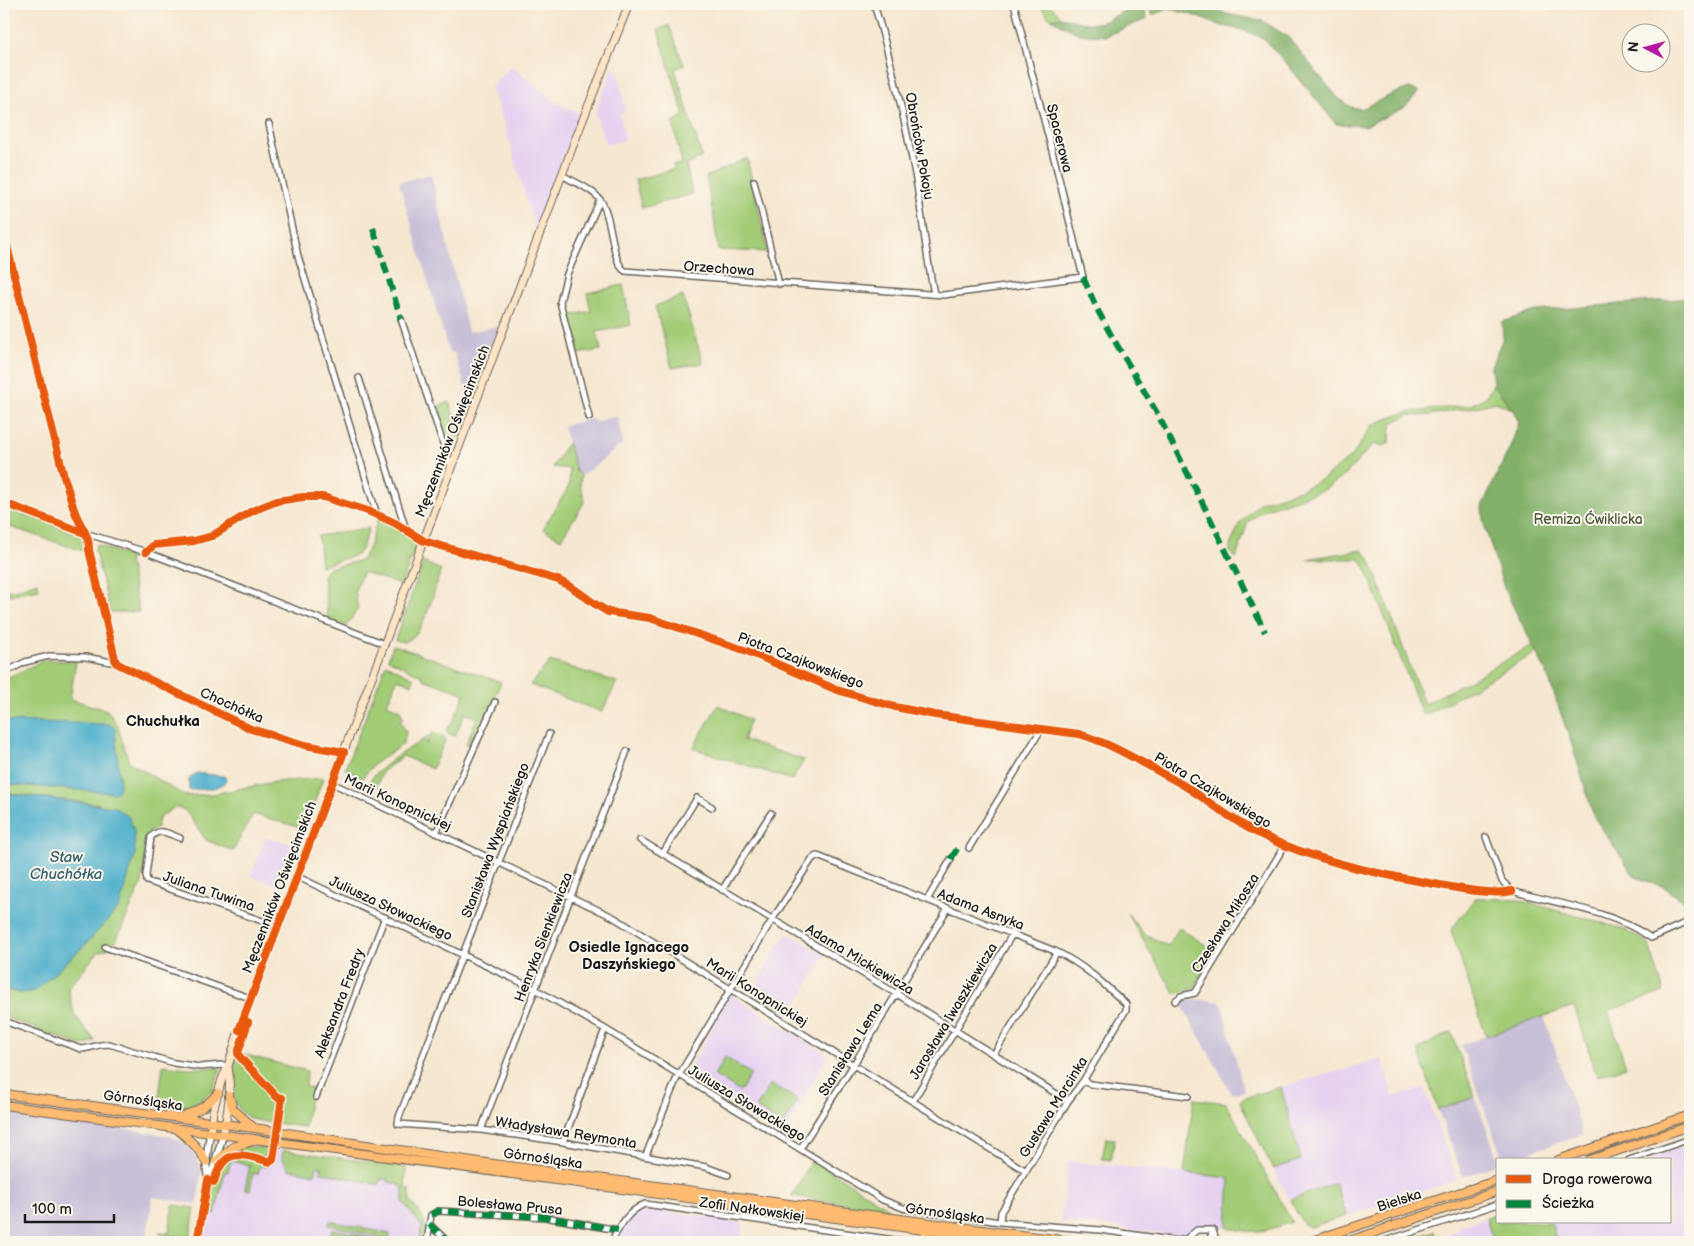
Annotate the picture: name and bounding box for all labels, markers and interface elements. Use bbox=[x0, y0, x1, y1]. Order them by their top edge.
north arrow bbox=[1622, 22, 1672, 72]
text: N bbox=[1625, 41, 1643, 53]
street label: Obrońców Pokoju bbox=[902, 91, 937, 201]
street label: Spacerowa bbox=[1043, 102, 1076, 174]
street label: Orzechowa bbox=[683, 258, 755, 279]
street label: Męczenników Oświęcimskich bbox=[412, 342, 493, 520]
park label: Remiza Ćwiklicka bbox=[1533, 510, 1643, 528]
street label: Piotra Czajkowskiego bbox=[735, 629, 866, 692]
street label: Chochółka bbox=[197, 684, 266, 727]
district label: Chuchułka bbox=[126, 712, 200, 731]
street label: Piotra Czajkowskiego bbox=[1151, 749, 1274, 832]
street label: Stanisława Wyspiańskiego bbox=[458, 760, 533, 920]
street label: Marii Konopnickiej bbox=[341, 770, 454, 835]
street label: Męczenników Oświęcimskich bbox=[239, 798, 320, 976]
water label: Staw Chuchółka bbox=[30, 848, 102, 884]
street label: Juliana Tuwima bbox=[161, 868, 257, 915]
street label: Henryka Sienkiewicza bbox=[511, 870, 576, 1004]
street label: Czesława Miłosza bbox=[1188, 870, 1263, 976]
street label: Juliusza Słowackiego bbox=[326, 872, 455, 944]
street label: Adama Asnyka bbox=[935, 885, 1027, 934]
street label: Adama Mickiewicza bbox=[803, 920, 917, 999]
district label: Osiedle Ignacego Daszyńskiego bbox=[569, 938, 690, 974]
street label: Jarosława Iwaszkiewicza bbox=[906, 940, 1001, 1083]
street label: Aleksandra Fredry bbox=[311, 946, 368, 1060]
street label: Marii Konopnickiej bbox=[703, 954, 811, 1031]
street label: Stanisława Lema bbox=[815, 999, 886, 1099]
street label: Gustawa Morcinka bbox=[1015, 1054, 1091, 1161]
street label: Juliusza Słowackiego bbox=[685, 1062, 809, 1145]
street label: Górnośląska bbox=[102, 1087, 184, 1114]
street label: Władysława Reymonta bbox=[494, 1113, 638, 1152]
street label: Górnośląska bbox=[502, 1145, 584, 1172]
legend bbox=[1496, 1158, 1672, 1224]
text: Droga rowerowa bbox=[1542, 1170, 1652, 1189]
street label: Bielska bbox=[1375, 1185, 1424, 1216]
scale bar bbox=[25, 1191, 114, 1223]
street label: Bolesława Prusa bbox=[457, 1192, 563, 1219]
street label: Zofii Nałkowskiej bbox=[697, 1194, 805, 1225]
text: Ścieżka bbox=[1542, 1194, 1594, 1213]
text: 100 m bbox=[32, 1200, 72, 1219]
street label: Górnośląska bbox=[904, 1200, 986, 1227]

